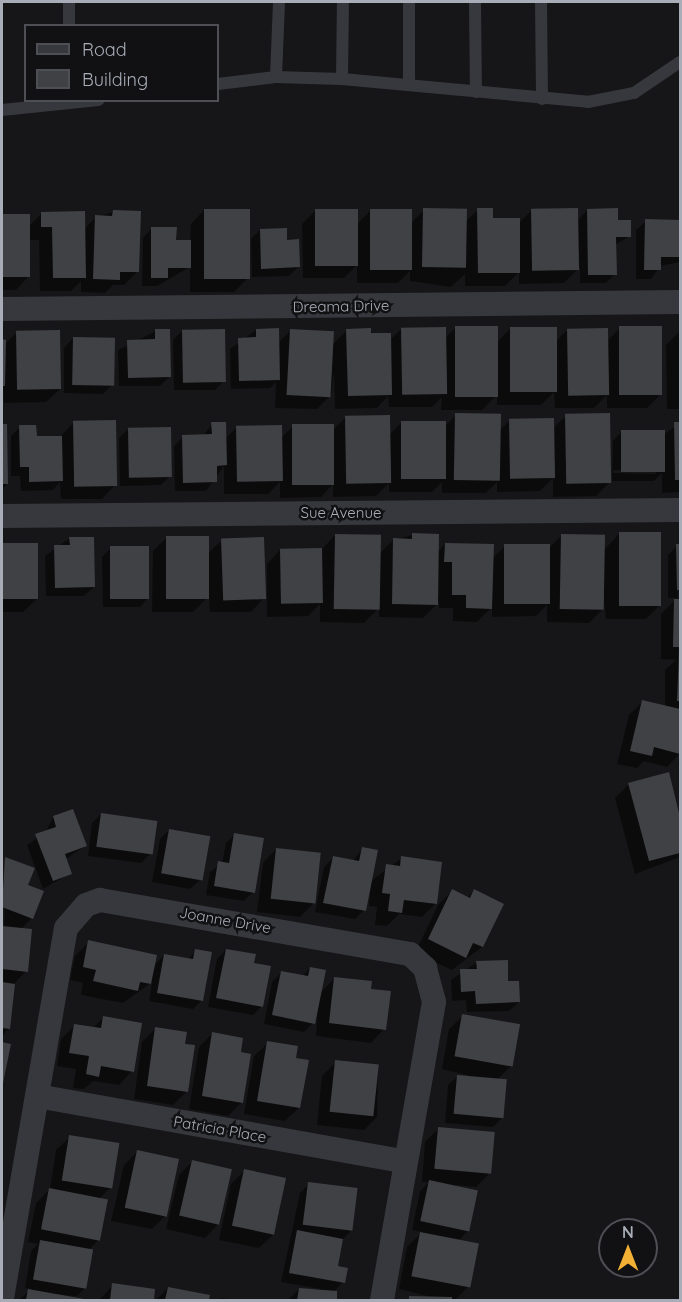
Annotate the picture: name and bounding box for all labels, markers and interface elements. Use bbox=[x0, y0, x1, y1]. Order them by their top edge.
legend bbox=[24, 24, 219, 102]
text: Road bbox=[82, 38, 127, 61]
text: Building bbox=[82, 68, 148, 91]
street label: Dreama Drive bbox=[292, 296, 390, 316]
street label: Sue Avenue bbox=[301, 504, 381, 522]
street label: Joanne Drive bbox=[178, 903, 272, 937]
street label: Patricia Place bbox=[172, 1112, 268, 1146]
north arrow bbox=[598, 1218, 658, 1278]
text: N bbox=[622, 1222, 634, 1242]

